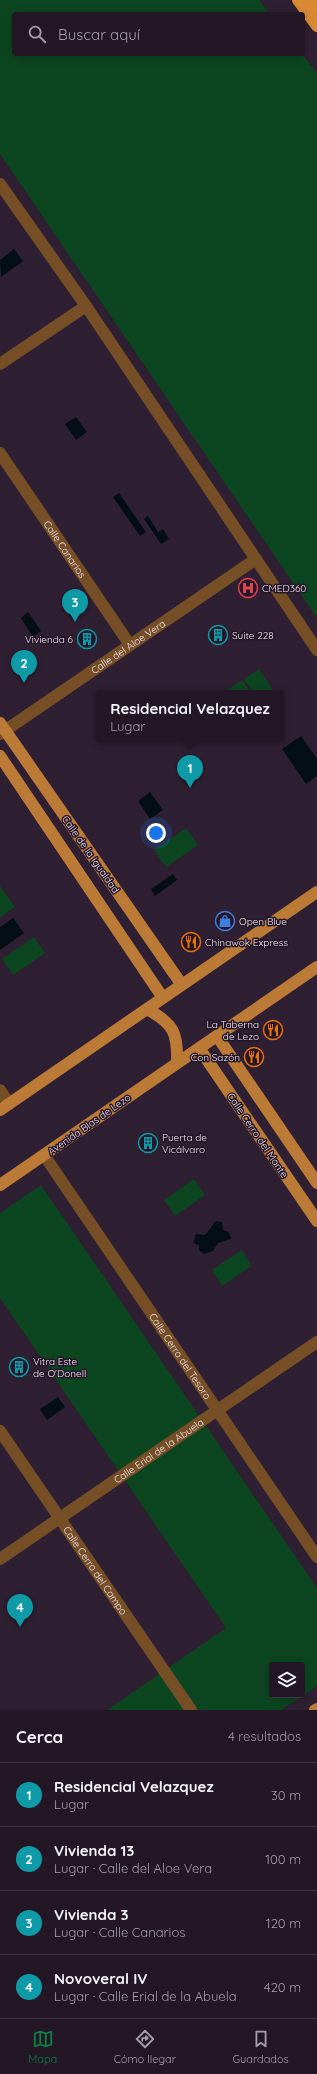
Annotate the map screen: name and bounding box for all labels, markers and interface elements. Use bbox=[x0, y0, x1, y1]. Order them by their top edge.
search box bbox=[12, 12, 305, 56]
icon: search bbox=[26, 23, 48, 45]
text: Buscar aquí bbox=[58, 25, 140, 44]
street label: Calle Canarios bbox=[41, 518, 89, 581]
hospital icon: CMED360 bbox=[237, 577, 259, 599]
place label: CMED360 bbox=[262, 582, 306, 595]
pin: 3 bbox=[62, 589, 88, 622]
street label: Calle del Aloe Vera bbox=[89, 617, 168, 677]
building icon: Suite 228 bbox=[207, 624, 229, 646]
building icon: Vivienda 6 bbox=[76, 628, 98, 650]
place label: Suite 228 bbox=[232, 629, 274, 642]
place label: Vivienda 6 bbox=[25, 633, 74, 646]
pin: 2 bbox=[11, 650, 37, 683]
popup bbox=[96, 690, 284, 742]
text: Residencial Velazquez bbox=[110, 699, 270, 718]
text: Lugar bbox=[110, 718, 145, 734]
pin: 1 bbox=[177, 755, 203, 788]
street label: Calle de la Igualdad bbox=[59, 813, 122, 896]
your location bbox=[146, 823, 166, 843]
shop icon: Open Blue bbox=[214, 910, 236, 932]
place label: Open Blue bbox=[239, 915, 287, 928]
restaurant icon: Chinawok Express bbox=[180, 931, 202, 953]
place label: Chinawok Express bbox=[205, 936, 288, 949]
place label: La Taberna de Lezo bbox=[206, 1018, 259, 1043]
restaurant icon: La Taberna de Lezo bbox=[262, 1019, 284, 1041]
restaurant icon: Con Sazón bbox=[243, 1046, 265, 1068]
place label: Con Sazón bbox=[191, 1051, 240, 1064]
street label: Calle Cerro del Monte bbox=[224, 1090, 291, 1181]
street label: Avenida Blas de Lezo bbox=[45, 1091, 133, 1158]
place label: Puerta de Vicálvaro bbox=[162, 1131, 207, 1156]
building icon: Puerta de Vicálvaro bbox=[137, 1132, 159, 1154]
street label: Calle Cerro del Tesoro bbox=[146, 1311, 214, 1402]
place label: Vitra Este de O'Donell bbox=[33, 1355, 86, 1380]
building icon: Vitra Este de O'Donell bbox=[8, 1356, 30, 1378]
street label: Calle Erial de la Abuela bbox=[111, 1416, 206, 1486]
street label: Calle Cerro del Campo bbox=[60, 1524, 130, 1618]
pin: 4 bbox=[7, 1594, 33, 1627]
map controls bbox=[269, 1662, 305, 1698]
button: layers bbox=[269, 1662, 305, 1698]
text: Cerca bbox=[16, 1726, 63, 1747]
text: 4 resultados bbox=[228, 1728, 301, 1744]
text: Residencial Velazquez bbox=[54, 1777, 214, 1796]
text: 1 bbox=[26, 1787, 32, 1803]
text: 30 m bbox=[271, 1787, 301, 1803]
text: Lugar bbox=[54, 1796, 89, 1812]
text: Vivienda 13 bbox=[54, 1841, 134, 1860]
text: 2 bbox=[25, 1851, 33, 1867]
text: 100 m bbox=[265, 1851, 301, 1867]
text: Lugar · Calle del Aloe Vera bbox=[54, 1860, 212, 1876]
text: Vivienda 3 bbox=[54, 1905, 129, 1924]
text: 3 bbox=[26, 1915, 32, 1931]
text: 120 m bbox=[266, 1915, 301, 1931]
text: Lugar · Calle Canarios bbox=[54, 1924, 185, 1940]
text: Novoveral IV bbox=[54, 1969, 147, 1988]
text: 4 bbox=[25, 1979, 33, 1995]
text: 420 m bbox=[264, 1979, 301, 1995]
text: Lugar · Calle Erial de la Abuela bbox=[54, 1988, 237, 2004]
tab: Mapa bbox=[28, 2028, 57, 2066]
tab: Cómo llegar bbox=[114, 2028, 176, 2066]
tab: Guardados bbox=[232, 2028, 289, 2066]

